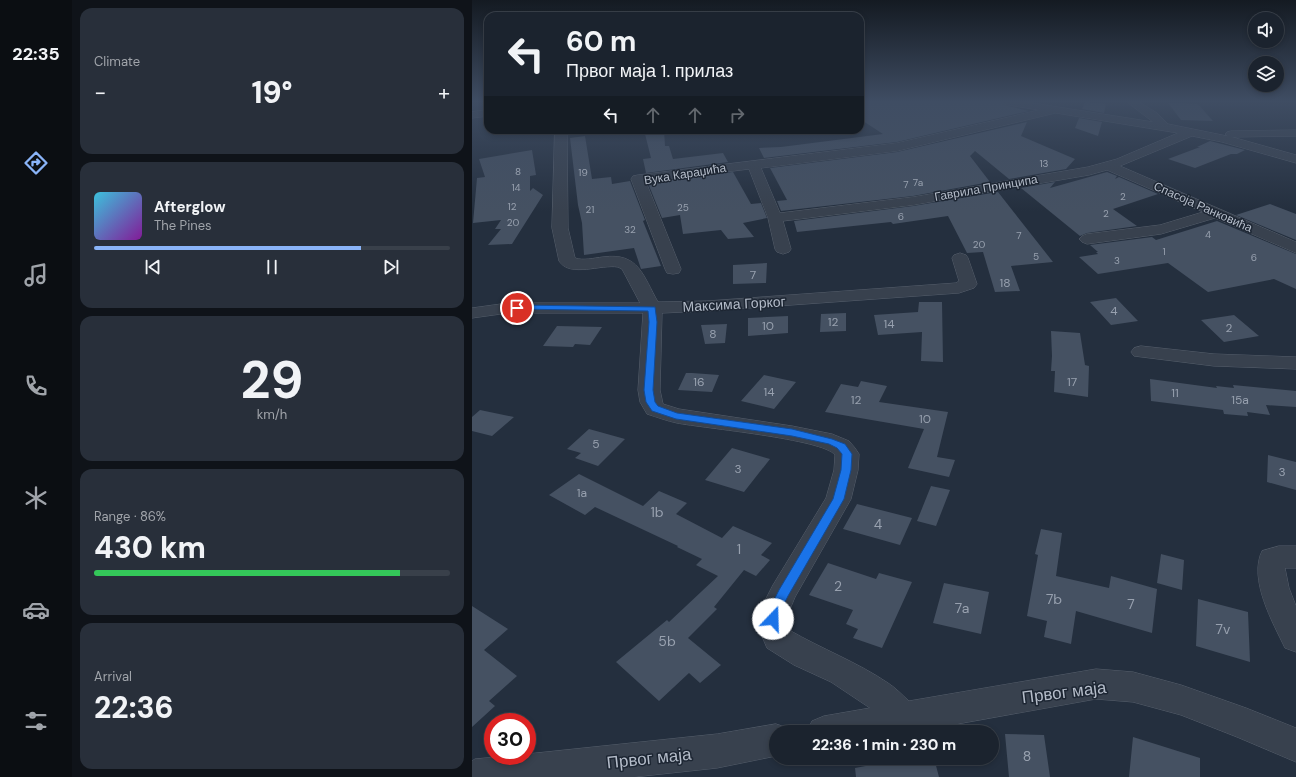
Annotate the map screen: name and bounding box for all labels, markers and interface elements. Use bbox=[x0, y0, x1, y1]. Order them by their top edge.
map controls bbox=[1248, 12, 1284, 92]
button: sound bbox=[1248, 12, 1284, 48]
text: 60 m bbox=[566, 23, 636, 60]
icon: left bbox=[500, 28, 552, 80]
text: 22:35 bbox=[12, 42, 60, 66]
text: Climate bbox=[94, 53, 140, 70]
button: layers bbox=[1248, 56, 1284, 92]
text: Првог маја 1. прилаз bbox=[566, 59, 733, 83]
text: 19° bbox=[251, 73, 293, 112]
text: − bbox=[94, 78, 106, 107]
text: + bbox=[438, 78, 450, 107]
icon: left bbox=[600, 104, 622, 126]
icon: ahead bbox=[642, 104, 664, 126]
icon: ahead bbox=[684, 104, 706, 126]
icon: right bbox=[726, 104, 748, 126]
icon: directions bbox=[22, 149, 50, 177]
house number: 13 bbox=[1039, 157, 1049, 170]
street label: Вука Караџића bbox=[643, 160, 728, 188]
house number: 8 bbox=[515, 165, 521, 178]
house number: 19 bbox=[578, 166, 588, 179]
street label: Гаврила Принципа bbox=[933, 171, 1039, 205]
house number: 7a bbox=[913, 176, 923, 189]
house number: 7 bbox=[903, 178, 909, 191]
street label: Спасоја Ранковића bbox=[1151, 178, 1255, 236]
house number: 14 bbox=[511, 181, 521, 194]
house number: 2 bbox=[1120, 190, 1126, 203]
text: Afterglow bbox=[154, 197, 226, 217]
house number: 12 bbox=[508, 200, 517, 213]
house number: 25 bbox=[677, 201, 689, 214]
house number: 21 bbox=[586, 203, 594, 216]
house number: 2 bbox=[1103, 207, 1109, 220]
house number: 6 bbox=[898, 210, 904, 223]
house number: 20 bbox=[507, 216, 519, 229]
text: The Pines bbox=[154, 217, 212, 234]
house number: 32 bbox=[624, 223, 636, 236]
house number: 4 bbox=[1205, 228, 1211, 241]
house number: 7 bbox=[1016, 229, 1022, 242]
house number: 20 bbox=[973, 238, 985, 251]
house number: 1 bbox=[1162, 245, 1166, 258]
house number: 5 bbox=[1033, 250, 1039, 263]
house number: 6 bbox=[1251, 251, 1257, 264]
house number: 3 bbox=[1114, 254, 1120, 267]
icon: previous bbox=[142, 256, 164, 278]
icon: pause bbox=[261, 256, 283, 278]
icon: next bbox=[380, 256, 402, 278]
icon: music bbox=[22, 261, 50, 289]
house number: 7 bbox=[750, 267, 756, 283]
house number: 18 bbox=[999, 275, 1011, 291]
pin bbox=[500, 291, 534, 325]
street label: Максима Горког bbox=[682, 292, 786, 316]
icon: arrive bbox=[506, 297, 528, 319]
house number: 4 bbox=[1110, 303, 1118, 319]
house number: 12 bbox=[828, 314, 838, 330]
house number: 14 bbox=[883, 316, 895, 332]
house number: 10 bbox=[762, 318, 774, 334]
house number: 2 bbox=[1226, 320, 1233, 336]
house number: 8 bbox=[709, 326, 717, 342]
text: 29 bbox=[241, 346, 303, 414]
icon: phone bbox=[22, 372, 50, 400]
house number: 16 bbox=[693, 374, 705, 390]
house number: 17 bbox=[1067, 374, 1077, 390]
house number: 14 bbox=[763, 384, 775, 400]
house number: 11 bbox=[1171, 385, 1179, 401]
house number: 12 bbox=[851, 392, 861, 408]
house number: 15a bbox=[1231, 392, 1249, 408]
text: km/h bbox=[257, 406, 287, 423]
house number: 10 bbox=[919, 411, 931, 427]
house number: 5 bbox=[592, 436, 600, 452]
house number: 3 bbox=[734, 461, 742, 477]
house number: 3 bbox=[1278, 464, 1286, 480]
icon: climate bbox=[22, 484, 50, 512]
house number: 1a bbox=[577, 485, 587, 501]
house number: 1b bbox=[650, 503, 664, 521]
text: Range · 86% bbox=[94, 508, 166, 525]
house number: 4 bbox=[874, 515, 883, 533]
text: 430 km bbox=[94, 528, 206, 567]
house number: 1 bbox=[737, 540, 741, 558]
house number: 2 bbox=[834, 577, 842, 595]
house number: 7b bbox=[1046, 590, 1062, 608]
house number: 7 bbox=[1127, 595, 1135, 613]
icon: car bbox=[22, 596, 50, 624]
position arrow bbox=[752, 598, 794, 640]
house number: 7a bbox=[955, 599, 969, 617]
house number: 7v bbox=[1216, 620, 1231, 638]
house number: 5b bbox=[658, 632, 676, 650]
text: Arrival bbox=[94, 668, 132, 685]
street label: Првог маја bbox=[1020, 676, 1108, 708]
text: 22:36 bbox=[94, 688, 174, 727]
icon: filters bbox=[22, 707, 50, 735]
speed limit sign: 30 bbox=[484, 713, 536, 765]
text: 22:36 · 1 min · 230 m bbox=[812, 735, 956, 755]
street label: Првог маја bbox=[606, 743, 693, 773]
house number: 8 bbox=[1023, 747, 1031, 765]

